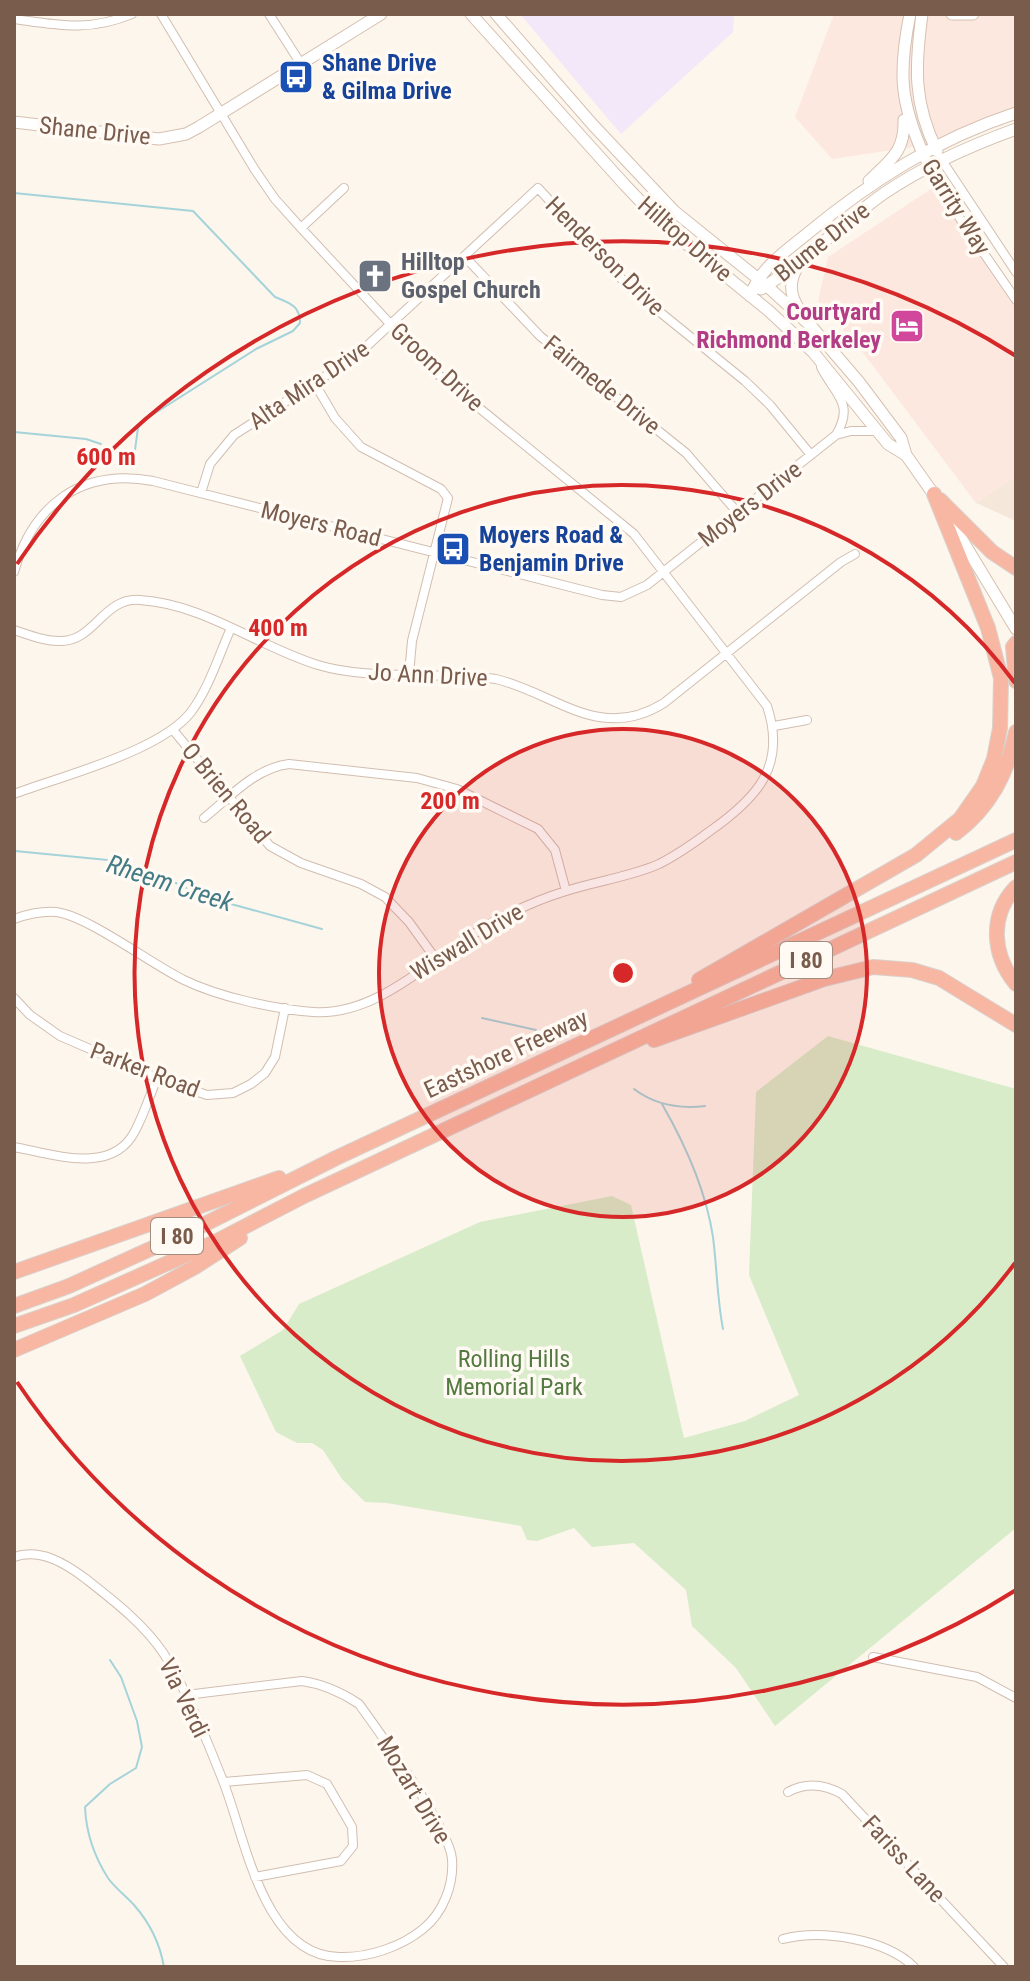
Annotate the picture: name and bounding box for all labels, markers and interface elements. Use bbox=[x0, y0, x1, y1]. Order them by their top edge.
place label: Shane Drive & Gilma Drive bbox=[322, 49, 452, 105]
bus stop icon: Shane Drive & Gilma Drive bbox=[277, 58, 315, 96]
street label: Shane Drive bbox=[38, 111, 152, 151]
street label: Garrity Way bbox=[916, 154, 996, 260]
street label: Henderson Drive bbox=[540, 191, 670, 321]
street label: Hilltop Drive bbox=[632, 191, 738, 287]
street label: Blume Drive bbox=[769, 196, 875, 288]
place label: Hilltop Gospel Church bbox=[401, 248, 541, 304]
church icon: Hilltop Gospel Church bbox=[356, 257, 394, 295]
place label: Courtyard Richmond Berkeley bbox=[696, 298, 881, 354]
hotel icon: Courtyard Richmond Berkeley bbox=[888, 307, 926, 345]
street label: Groom Drive bbox=[385, 317, 489, 417]
street label: Fairmede Drive bbox=[538, 330, 666, 440]
street label: Alta Mira Drive bbox=[244, 335, 374, 435]
text: 600 m bbox=[76, 443, 136, 471]
street label: Moyers Drive bbox=[693, 455, 807, 553]
street label: Moyers Road bbox=[258, 496, 384, 552]
place label: Moyers Road & Benjamin Drive bbox=[479, 521, 624, 577]
bus stop icon: Moyers Road & Benjamin Drive bbox=[434, 530, 472, 568]
text: 400 m bbox=[248, 614, 308, 642]
street label: Jo Ann Drive bbox=[368, 658, 488, 692]
street label: O Brien Road bbox=[176, 737, 276, 849]
text: 200 m bbox=[420, 787, 480, 815]
water label: Rheem Creek bbox=[103, 849, 237, 918]
street label: Wiswall Drive bbox=[406, 897, 528, 987]
road number: I 80 bbox=[780, 942, 832, 978]
centre of rings bbox=[609, 959, 637, 987]
street label: Eastshore Freeway bbox=[420, 1004, 592, 1104]
street label: Parker Road bbox=[86, 1036, 204, 1104]
road number: I 80 bbox=[151, 1218, 203, 1254]
park label: Rolling Hills Memorial Park bbox=[445, 1345, 583, 1401]
street label: Via Verdi bbox=[153, 1654, 215, 1742]
street label: Mozart Drive bbox=[371, 1731, 457, 1849]
street label: Fariss Lane bbox=[857, 1810, 951, 1908]

